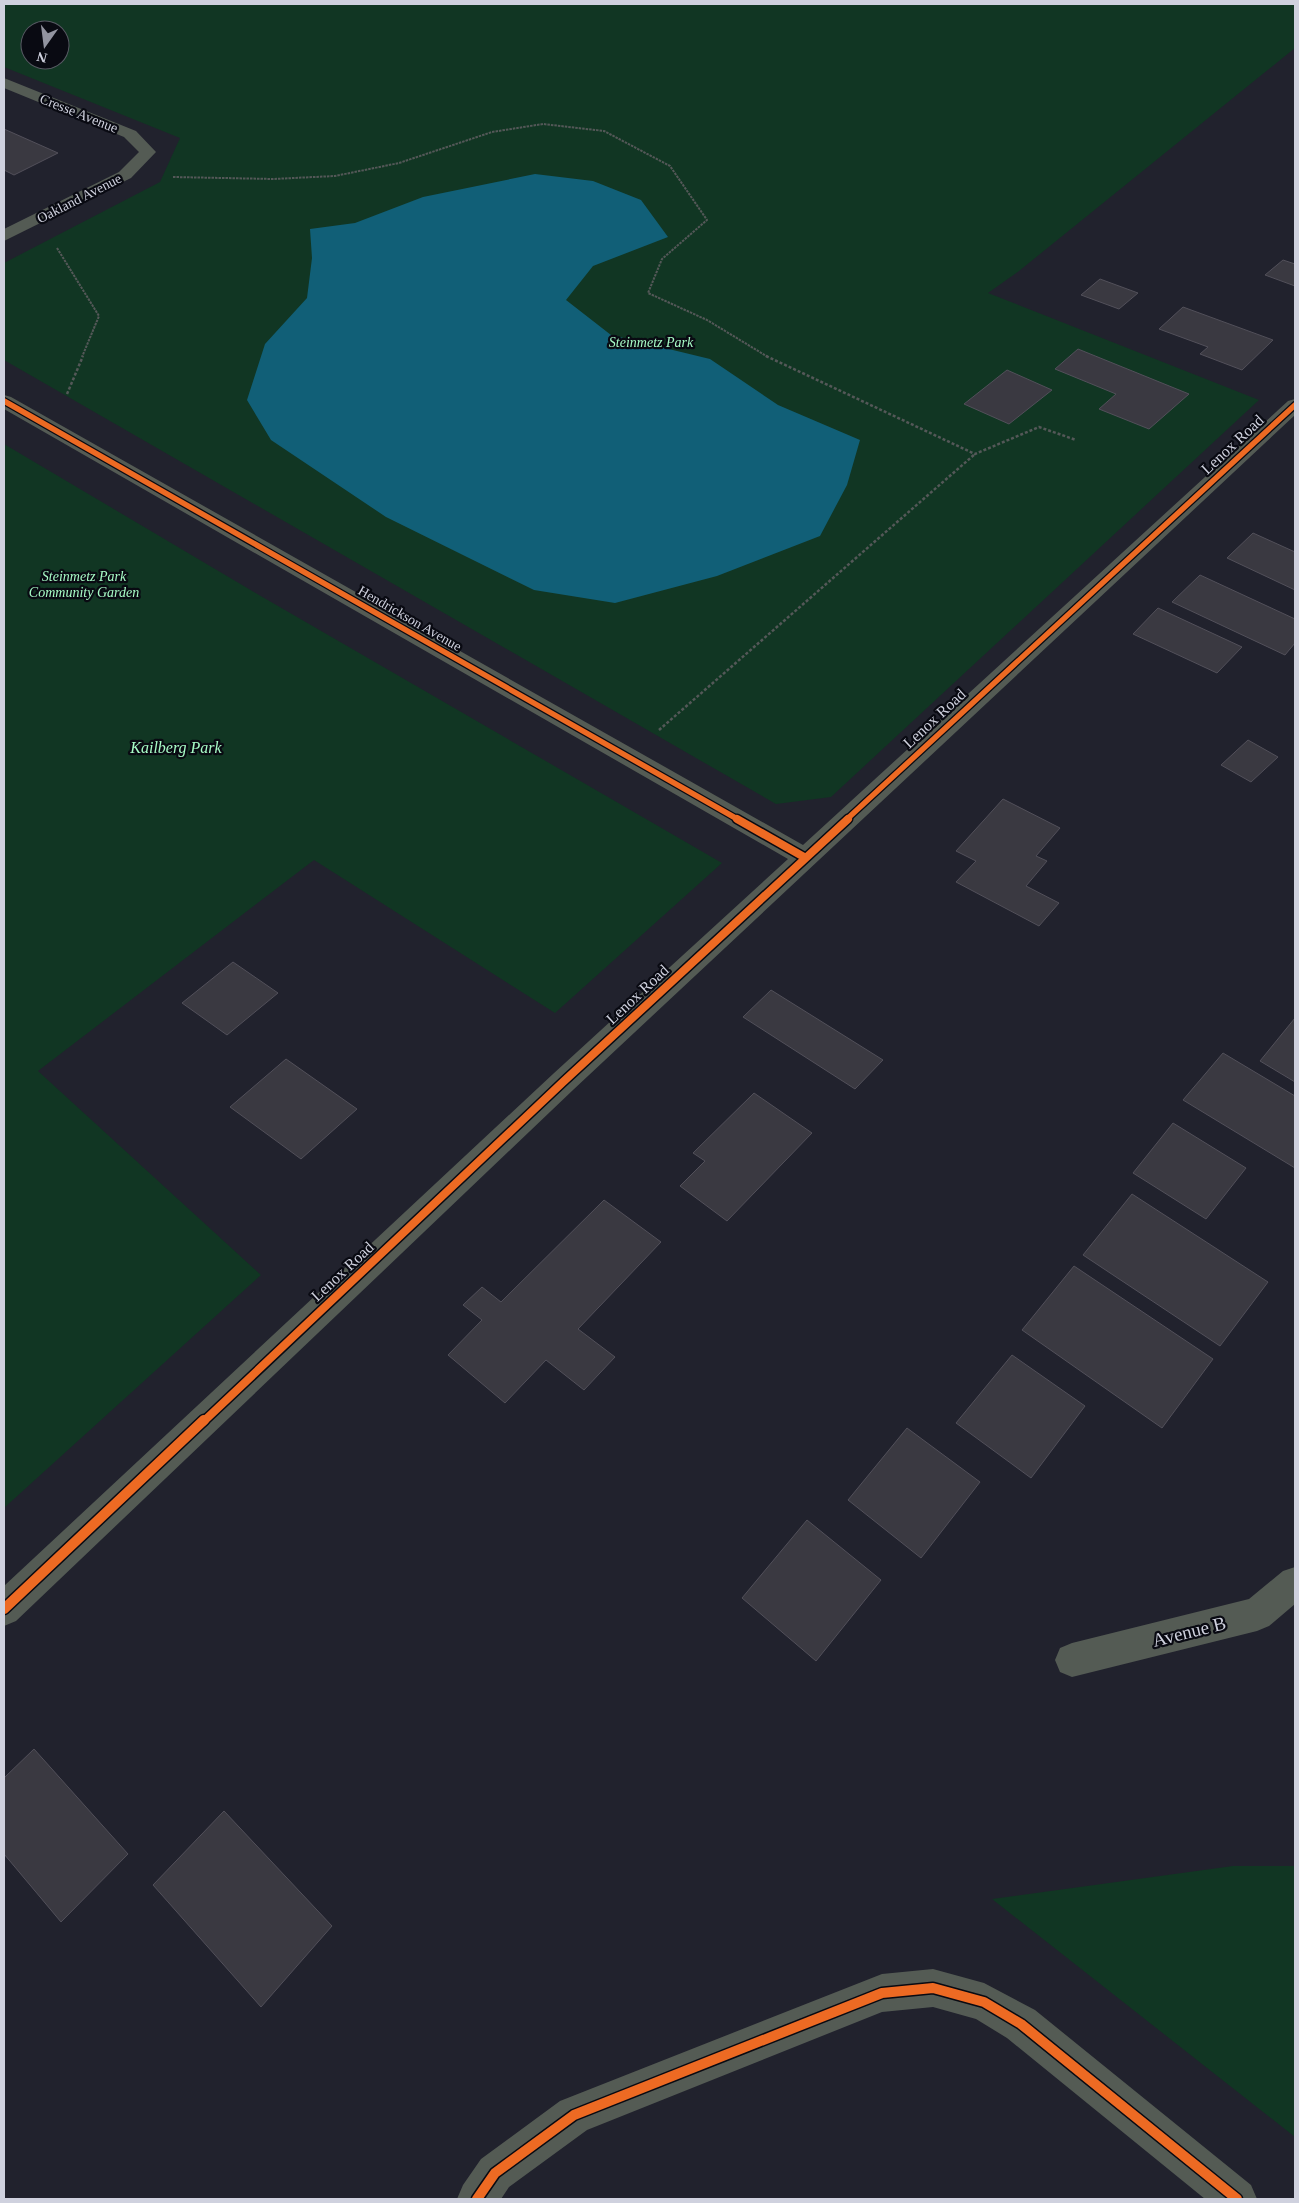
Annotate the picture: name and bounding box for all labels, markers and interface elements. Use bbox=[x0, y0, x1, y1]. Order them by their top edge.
north arrow bbox=[20, 20, 70, 70]
text: N bbox=[35, 49, 49, 66]
street label: Cresse Avenue bbox=[38, 91, 120, 136]
street label: Oakland Avenue bbox=[35, 171, 124, 226]
park label: Steinmetz Park bbox=[609, 335, 694, 350]
street label: Lenox Road bbox=[1198, 411, 1267, 477]
park label: Steinmetz Park Community Garden bbox=[29, 569, 139, 600]
street label: Hendrickson Avenue bbox=[355, 583, 464, 654]
street label: Lenox Road bbox=[900, 685, 969, 751]
park label: Kailberg Park bbox=[129, 739, 223, 757]
street label: Lenox Road bbox=[603, 961, 672, 1027]
street label: Lenox Road bbox=[308, 1238, 377, 1304]
street label: Avenue B bbox=[1150, 1612, 1228, 1651]

